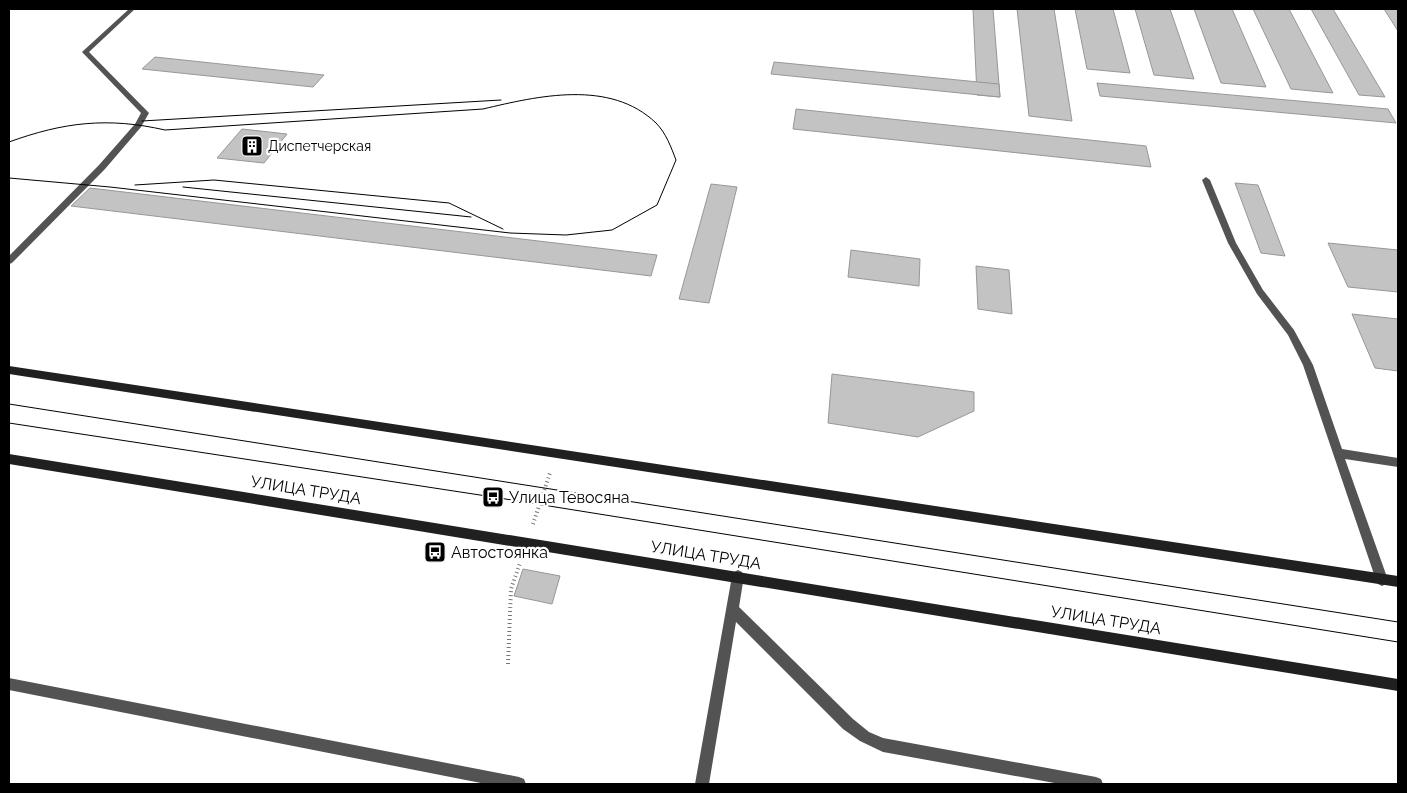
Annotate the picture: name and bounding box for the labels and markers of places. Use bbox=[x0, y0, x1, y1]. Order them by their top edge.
building icon: Диспетчерская bbox=[240, 134, 264, 158]
place label: Диспетчерская bbox=[268, 138, 371, 154]
bus stop icon: Улица Тевосяна bbox=[481, 485, 505, 509]
place label: Улица Тевосяна bbox=[509, 488, 630, 507]
bus stop icon: Автостоянка bbox=[423, 540, 447, 564]
place label: Автостоянка bbox=[451, 543, 548, 562]

